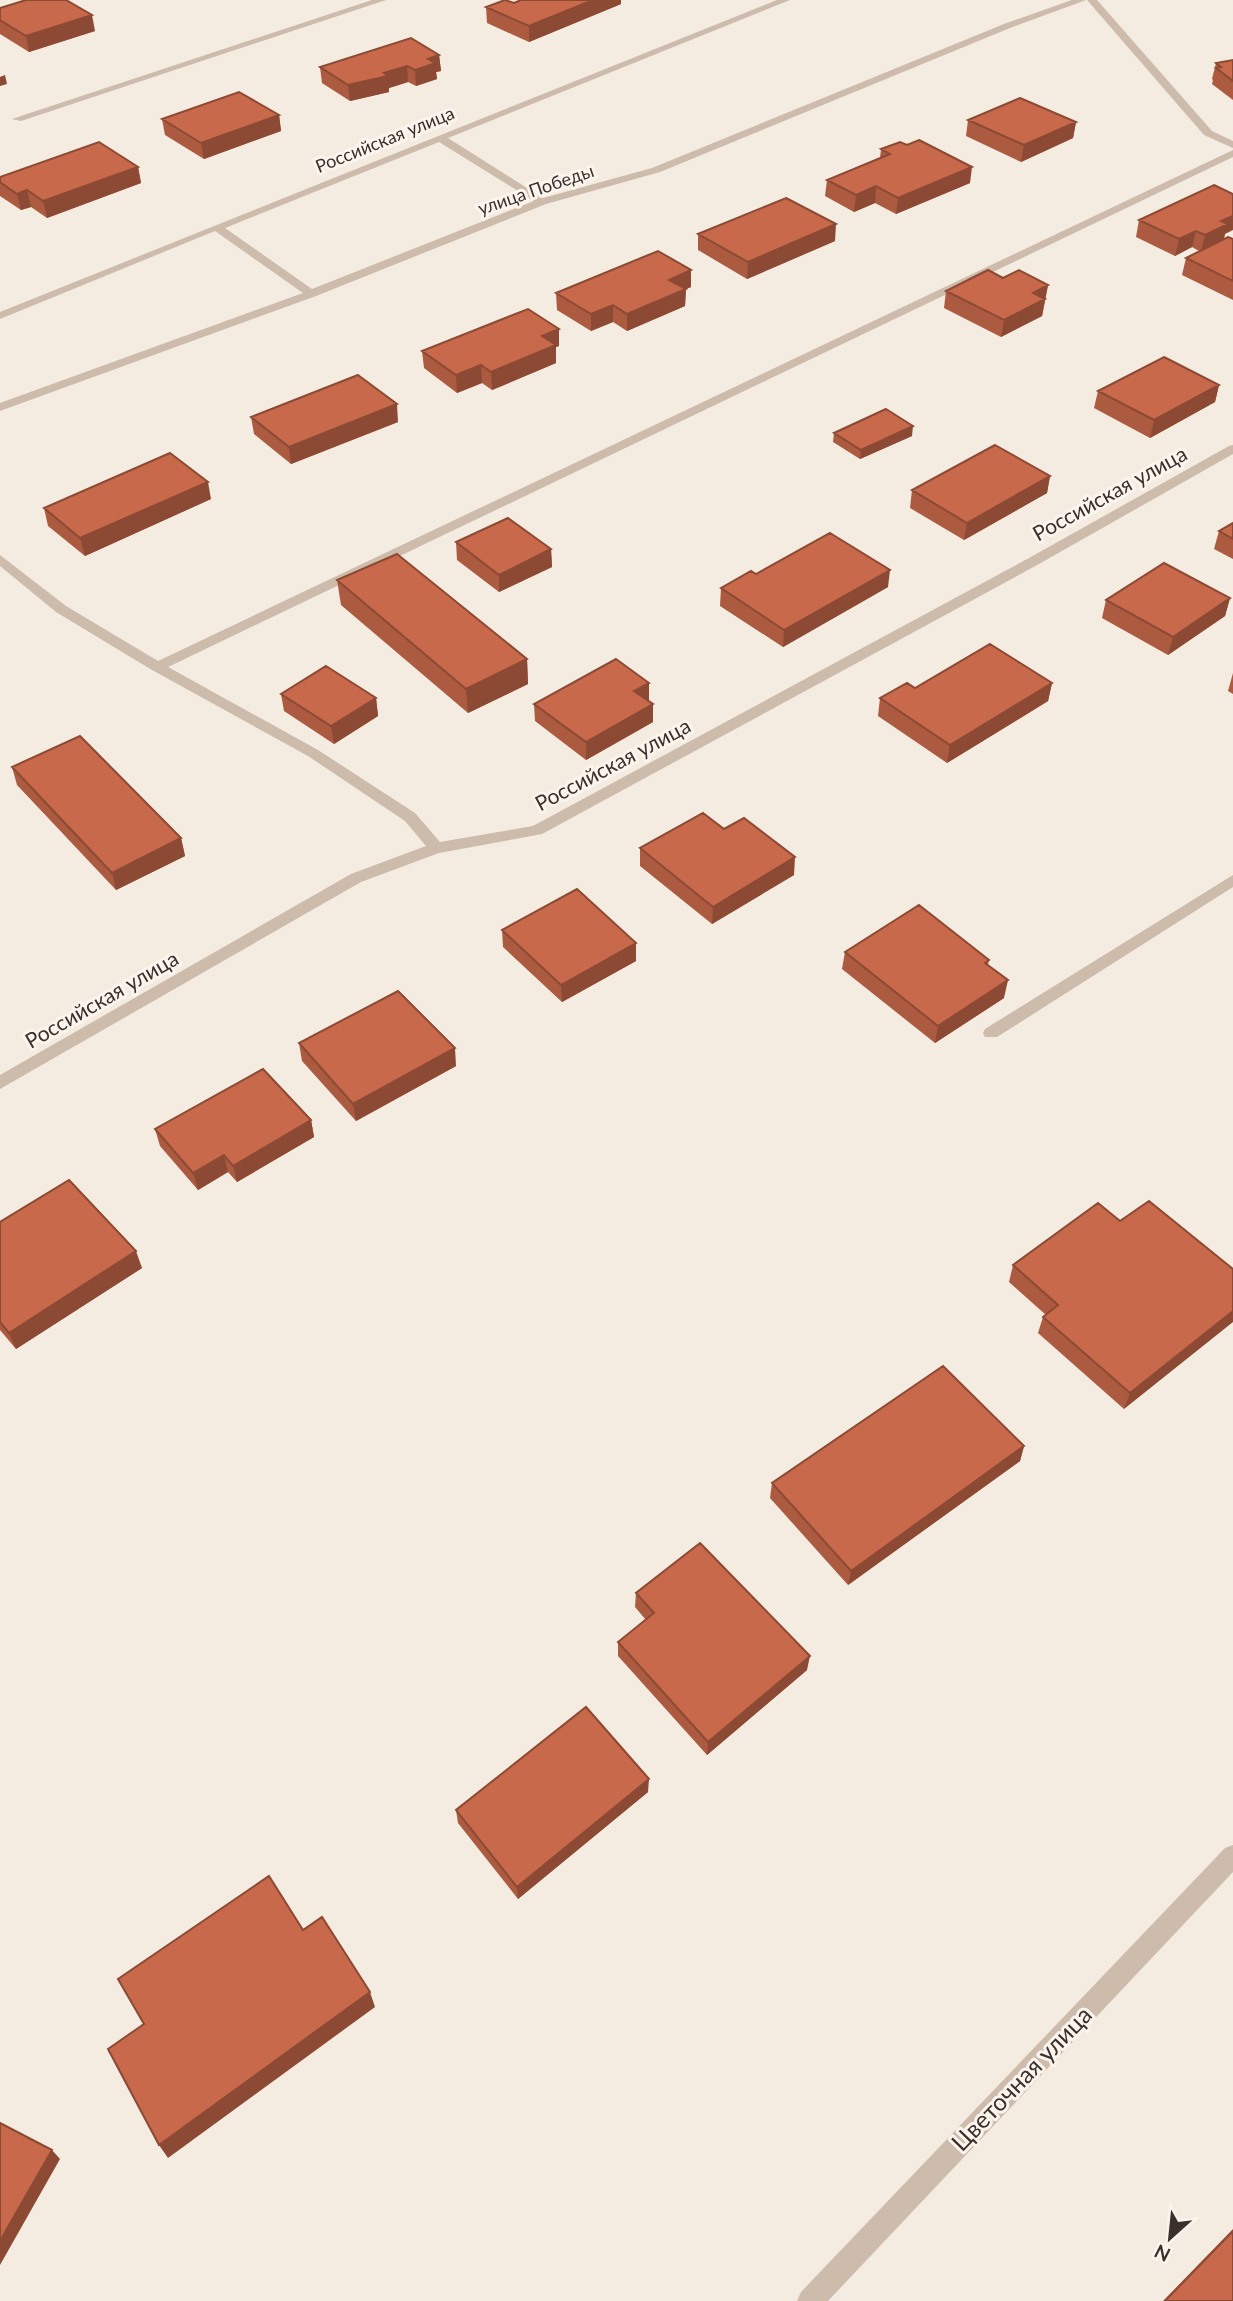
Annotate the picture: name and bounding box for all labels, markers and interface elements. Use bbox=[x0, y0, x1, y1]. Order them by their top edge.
street label: Российская улица bbox=[312, 101, 457, 177]
street label: улица Победы bbox=[475, 159, 596, 219]
street label: Российская улица bbox=[1028, 440, 1191, 545]
street label: Российская улица bbox=[530, 712, 694, 815]
street label: Российская улица bbox=[20, 945, 182, 1053]
street label: Цветочная улица bbox=[945, 2000, 1097, 2156]
north arrow bbox=[1135, 2203, 1205, 2273]
text: N bbox=[1150, 2240, 1174, 2267]

